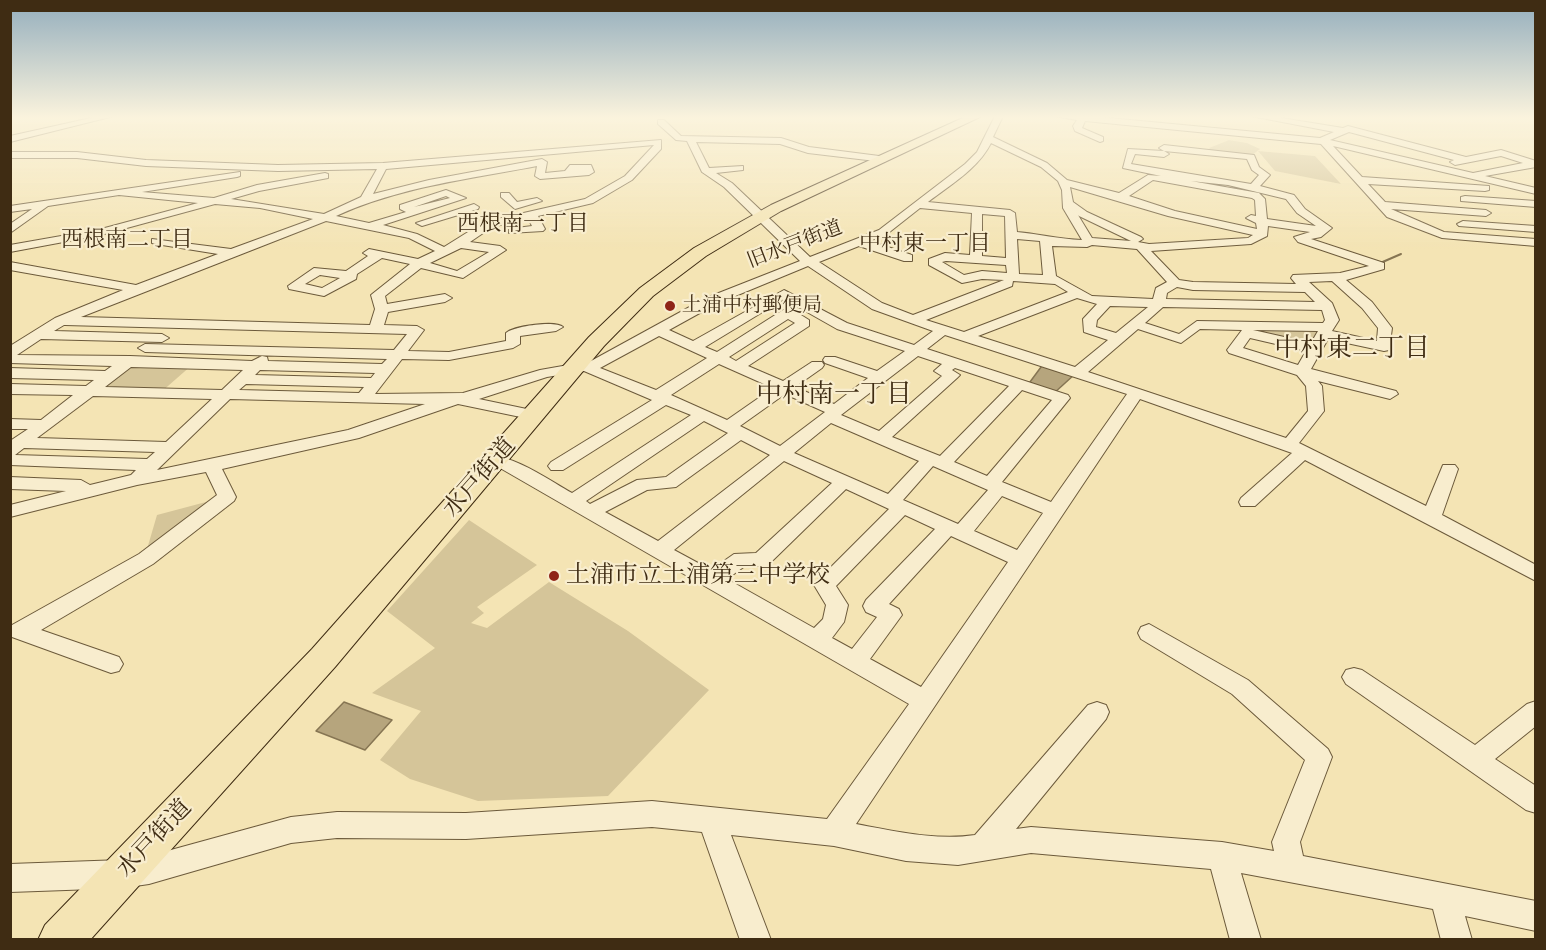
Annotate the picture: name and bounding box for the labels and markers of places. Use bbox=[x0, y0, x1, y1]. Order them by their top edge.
place label: 土浦中村郵便局 bbox=[682, 294, 822, 318]
marker: 土浦中村郵便局 bbox=[663, 299, 677, 313]
place label: 土浦市立土浦第三中学校 bbox=[566, 562, 830, 590]
marker: 土浦市立土浦第三中学校 bbox=[547, 569, 561, 583]

